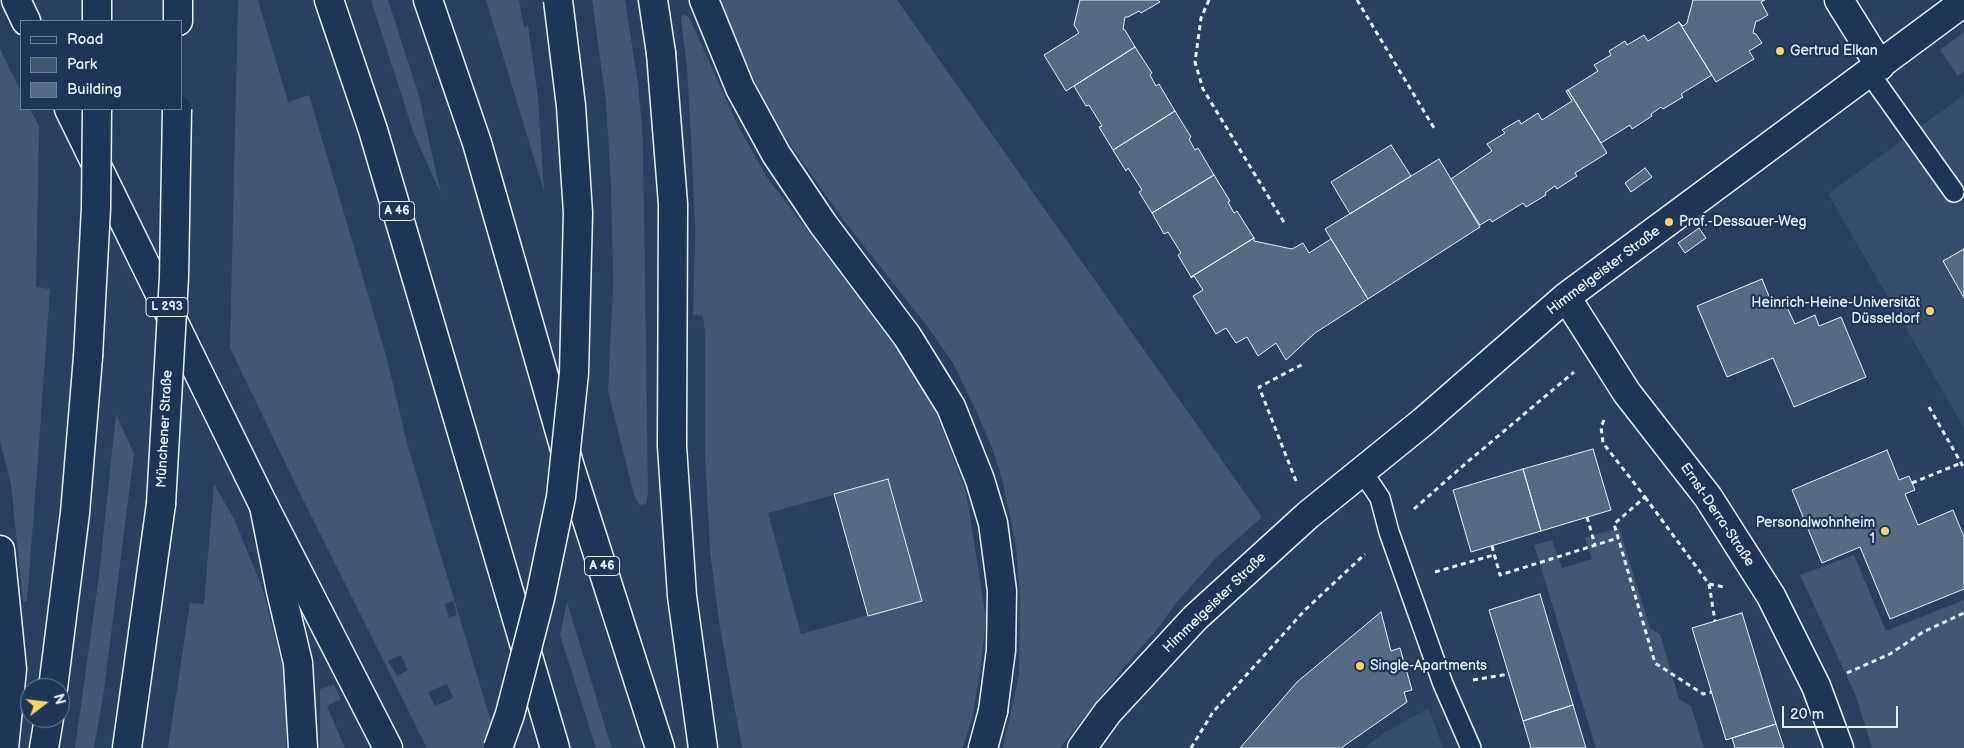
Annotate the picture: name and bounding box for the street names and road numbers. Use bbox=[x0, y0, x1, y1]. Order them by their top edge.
road number: A 46 bbox=[380, 202, 414, 220]
street label: Himmelgeister Straße bbox=[1544, 223, 1664, 319]
road number: L 293 bbox=[146, 298, 188, 316]
street label: Münchener Straße bbox=[154, 370, 176, 488]
street label: Ernst-Derra-Straße bbox=[1676, 460, 1758, 570]
street label: Himmelgeister Straße bbox=[1160, 549, 1270, 657]
road number: A 46 bbox=[584, 556, 620, 576]

